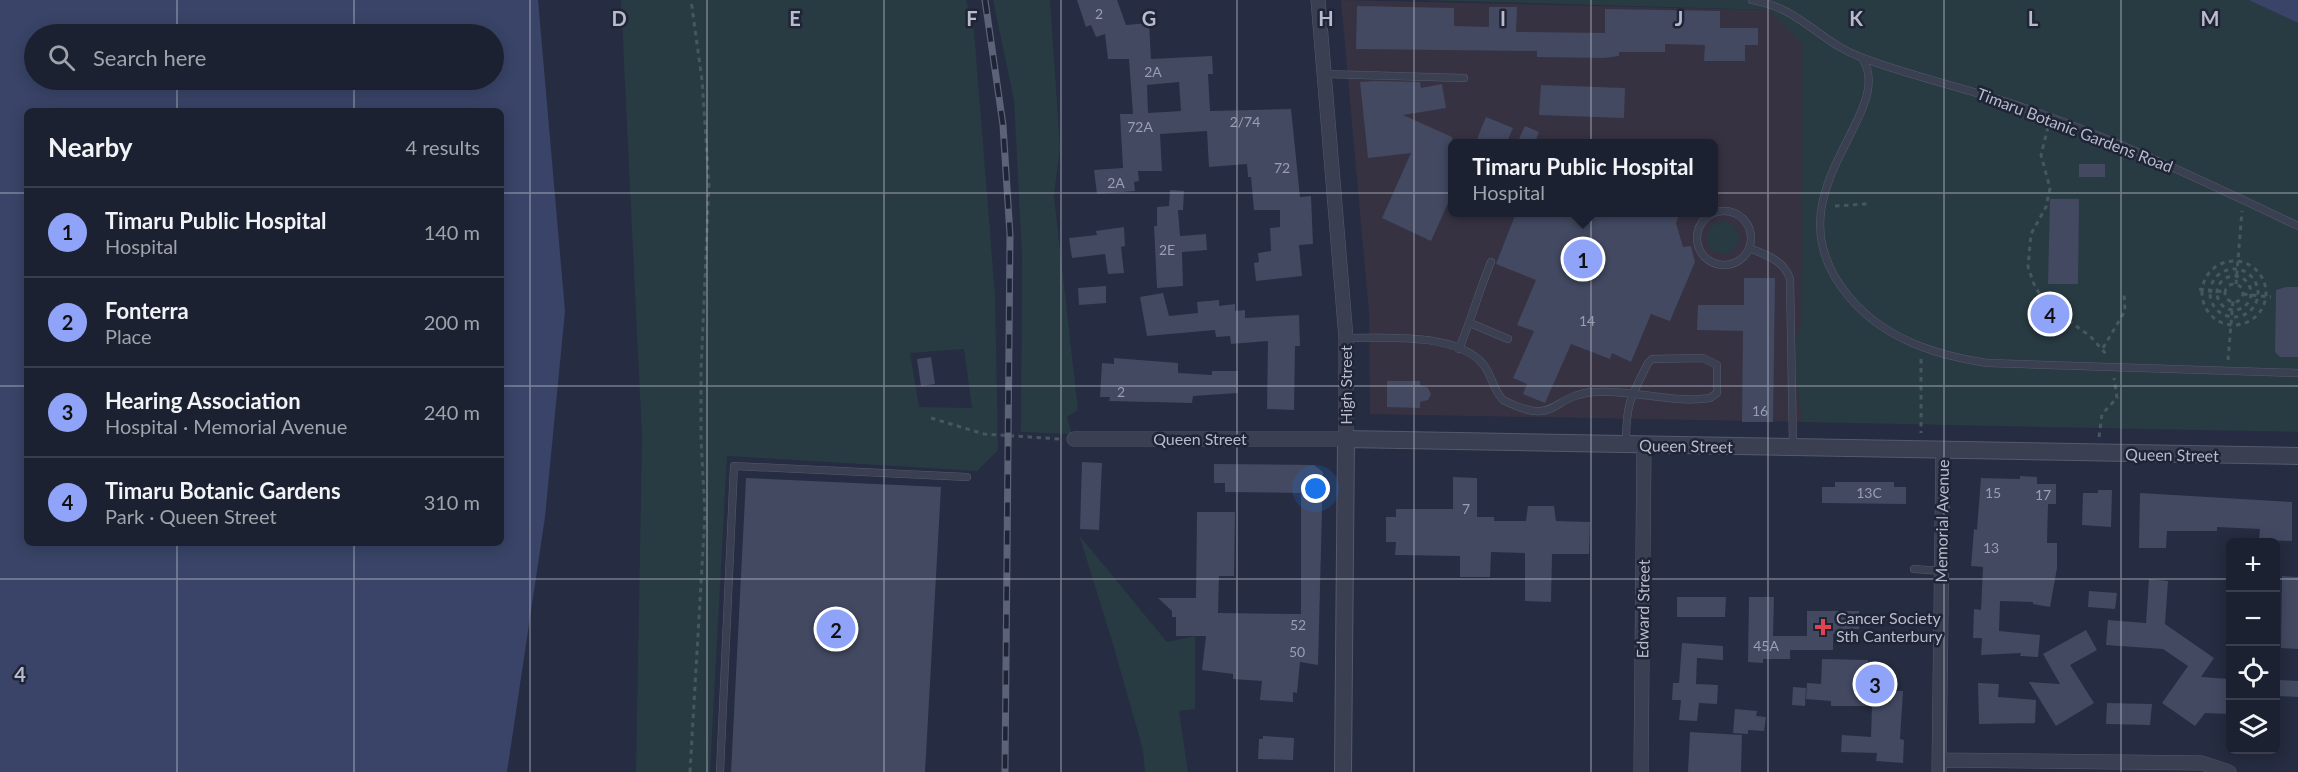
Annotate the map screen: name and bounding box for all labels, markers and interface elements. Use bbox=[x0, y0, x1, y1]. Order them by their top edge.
house number: 2 bbox=[1095, 5, 1103, 22]
text: D bbox=[611, 6, 627, 30]
text: E bbox=[789, 6, 801, 30]
text: F bbox=[966, 6, 978, 30]
text: G bbox=[1142, 6, 1156, 30]
text: H bbox=[1318, 6, 1334, 30]
text: I bbox=[1500, 6, 1506, 30]
text: J bbox=[1675, 6, 1683, 30]
text: K bbox=[1849, 6, 1863, 30]
text: L bbox=[2028, 6, 2039, 30]
text: M bbox=[2201, 6, 2219, 30]
search box bbox=[24, 24, 504, 90]
icon: search bbox=[45, 41, 78, 74]
text: Search here bbox=[93, 44, 206, 71]
house number: 2A bbox=[1144, 63, 1162, 80]
street label: Timaru Botanic Gardens Road bbox=[1974, 83, 2176, 176]
house number: 2/74 bbox=[1230, 113, 1260, 130]
house number: 72A bbox=[1127, 118, 1153, 135]
text: Nearby bbox=[48, 131, 133, 163]
text: 4 results bbox=[405, 135, 480, 159]
popup bbox=[1448, 139, 1718, 217]
text: Timaru Public Hospital bbox=[1472, 153, 1694, 180]
house number: 72 bbox=[1274, 159, 1290, 176]
house number: 2A bbox=[1107, 174, 1125, 191]
text: Hospital bbox=[1472, 180, 1545, 204]
text: Timaru Public Hospital bbox=[105, 207, 327, 234]
text: 1 bbox=[62, 220, 73, 244]
text: 140 m bbox=[424, 220, 480, 244]
text: Hospital bbox=[105, 234, 178, 258]
pin: 1 bbox=[1564, 236, 1602, 282]
house number: 2E bbox=[1159, 241, 1175, 258]
pin: 4 bbox=[2030, 292, 2070, 336]
text: Fonterra bbox=[105, 297, 189, 324]
text: 2 bbox=[62, 310, 73, 334]
text: 200 m bbox=[424, 310, 480, 334]
house number: 14 bbox=[1579, 312, 1595, 329]
text: Place bbox=[105, 324, 152, 348]
street label: High Street bbox=[1336, 345, 1355, 425]
house number: 2 bbox=[1117, 383, 1125, 400]
text: Hearing Association bbox=[105, 387, 301, 414]
text: 3 bbox=[62, 400, 73, 424]
text: 240 m bbox=[424, 400, 480, 424]
house number: 16 bbox=[1752, 402, 1768, 419]
text: Hospital · Memorial Avenue bbox=[105, 414, 347, 438]
street label: Queen Street bbox=[1153, 429, 1247, 448]
street label: Queen Street bbox=[1639, 435, 1733, 456]
street label: Queen Street bbox=[2125, 444, 2219, 465]
street label: Memorial Avenue bbox=[1931, 459, 1952, 583]
your location bbox=[1301, 474, 1330, 503]
text: Timaru Botanic Gardens bbox=[105, 477, 341, 504]
house number: 13C bbox=[1856, 484, 1882, 501]
house number: 15 bbox=[1985, 484, 2001, 501]
house number: 17 bbox=[2035, 486, 2051, 503]
text: 4 bbox=[62, 490, 73, 514]
text: 310 m bbox=[424, 490, 480, 514]
house number: 7 bbox=[1462, 500, 1470, 517]
text: Park · Queen Street bbox=[105, 504, 277, 528]
map controls bbox=[2226, 538, 2280, 754]
button: + bbox=[2226, 538, 2280, 592]
house number: 13 bbox=[1983, 539, 1999, 556]
street label: Edward Street bbox=[1632, 559, 1653, 659]
button: − bbox=[2226, 592, 2280, 646]
pin: 2 bbox=[816, 606, 856, 652]
place label: Cancer Society Sth Canterbury bbox=[1836, 608, 1943, 645]
house number: 52 bbox=[1290, 616, 1306, 633]
marker: Cancer Society Sth Canterbury bbox=[1814, 618, 1832, 636]
house number: 45A bbox=[1753, 637, 1779, 654]
house number: 50 bbox=[1289, 643, 1305, 660]
button: locate bbox=[2226, 646, 2280, 700]
text: 4 bbox=[14, 662, 26, 686]
pin: 3 bbox=[1856, 662, 1894, 706]
button: layers bbox=[2226, 700, 2280, 754]

